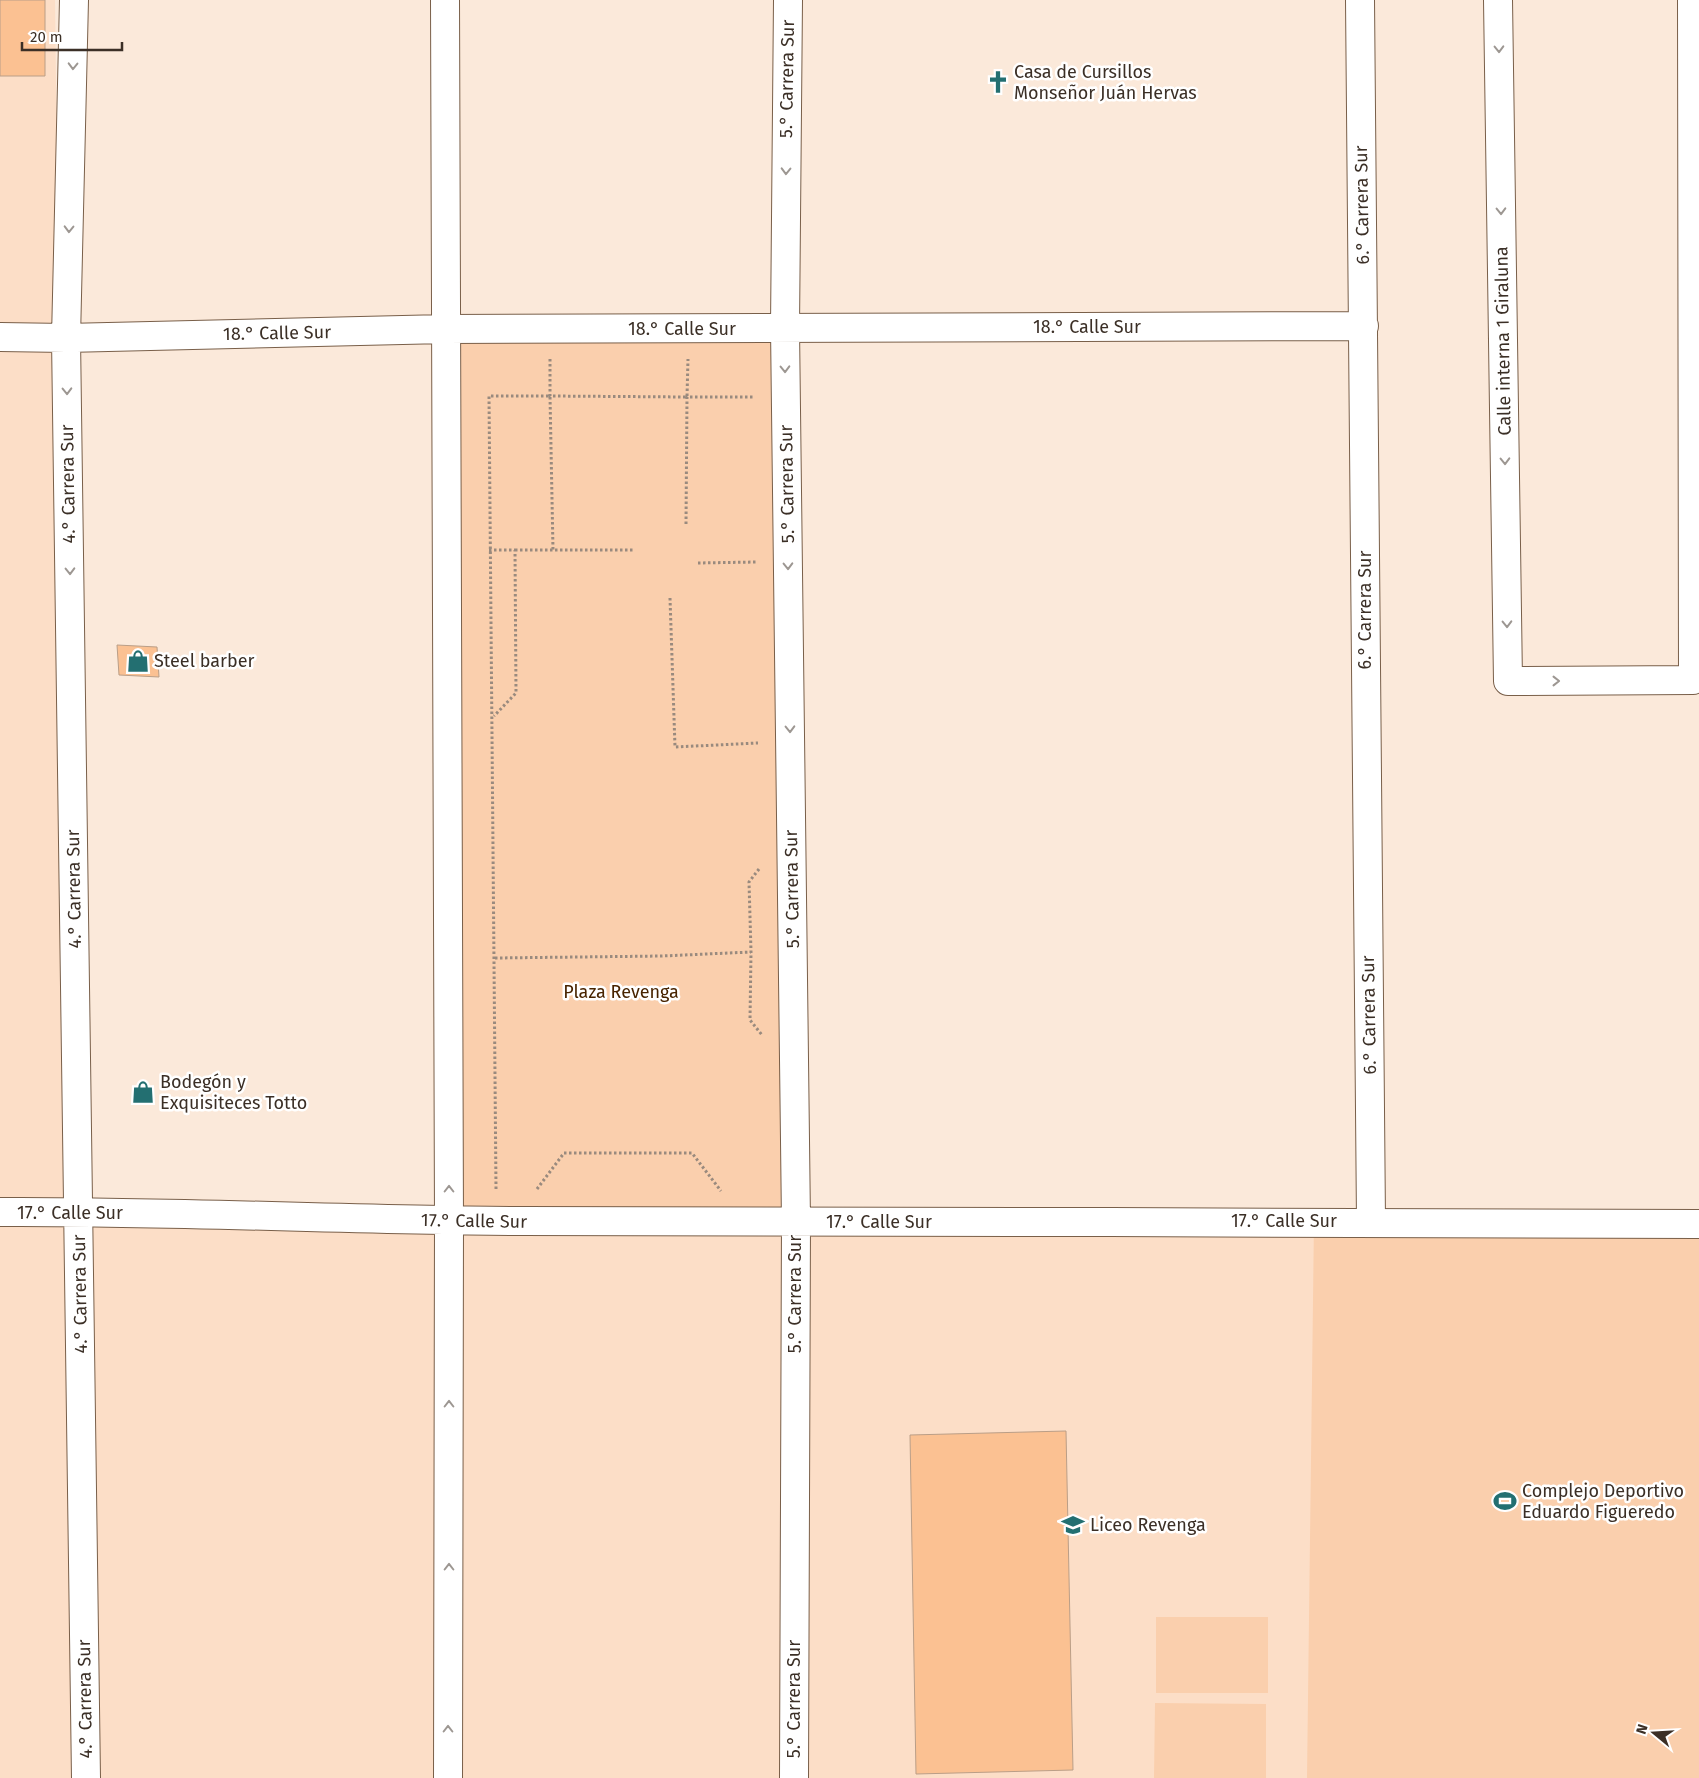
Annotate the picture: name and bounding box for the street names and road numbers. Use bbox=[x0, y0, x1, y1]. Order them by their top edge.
street label: 5.° Carrera Sur bbox=[775, 20, 799, 138]
street label: 6.° Carrera Sur bbox=[1350, 145, 1374, 265]
street label: Calle interna 1 Giraluna bbox=[1490, 246, 1516, 436]
street label: 18.° Calle Sur bbox=[1033, 316, 1141, 338]
street label: 18.° Calle Sur bbox=[628, 318, 736, 340]
street label: 18.° Calle Sur bbox=[223, 321, 331, 345]
street label: 4.° Carrera Sur bbox=[56, 424, 80, 544]
street label: 5.° Carrera Sur bbox=[775, 425, 799, 543]
street label: 6.° Carrera Sur bbox=[1354, 550, 1376, 670]
street label: 4.° Carrera Sur bbox=[62, 829, 86, 949]
street label: 5.° Carrera Sur bbox=[780, 830, 804, 948]
street label: 6.° Carrera Sur bbox=[1357, 955, 1381, 1075]
street label: 17.° Calle Sur bbox=[17, 1202, 123, 1224]
street label: 17.° Calle Sur bbox=[421, 1209, 527, 1233]
street label: 17.° Calle Sur bbox=[1231, 1210, 1337, 1232]
street label: 17.° Calle Sur bbox=[826, 1211, 932, 1233]
street label: 4.° Carrera Sur bbox=[68, 1234, 92, 1354]
street label: 5.° Carrera Sur bbox=[784, 1235, 806, 1353]
street label: 4.° Carrera Sur bbox=[73, 1639, 97, 1759]
street label: 5.° Carrera Sur bbox=[783, 1640, 805, 1758]

